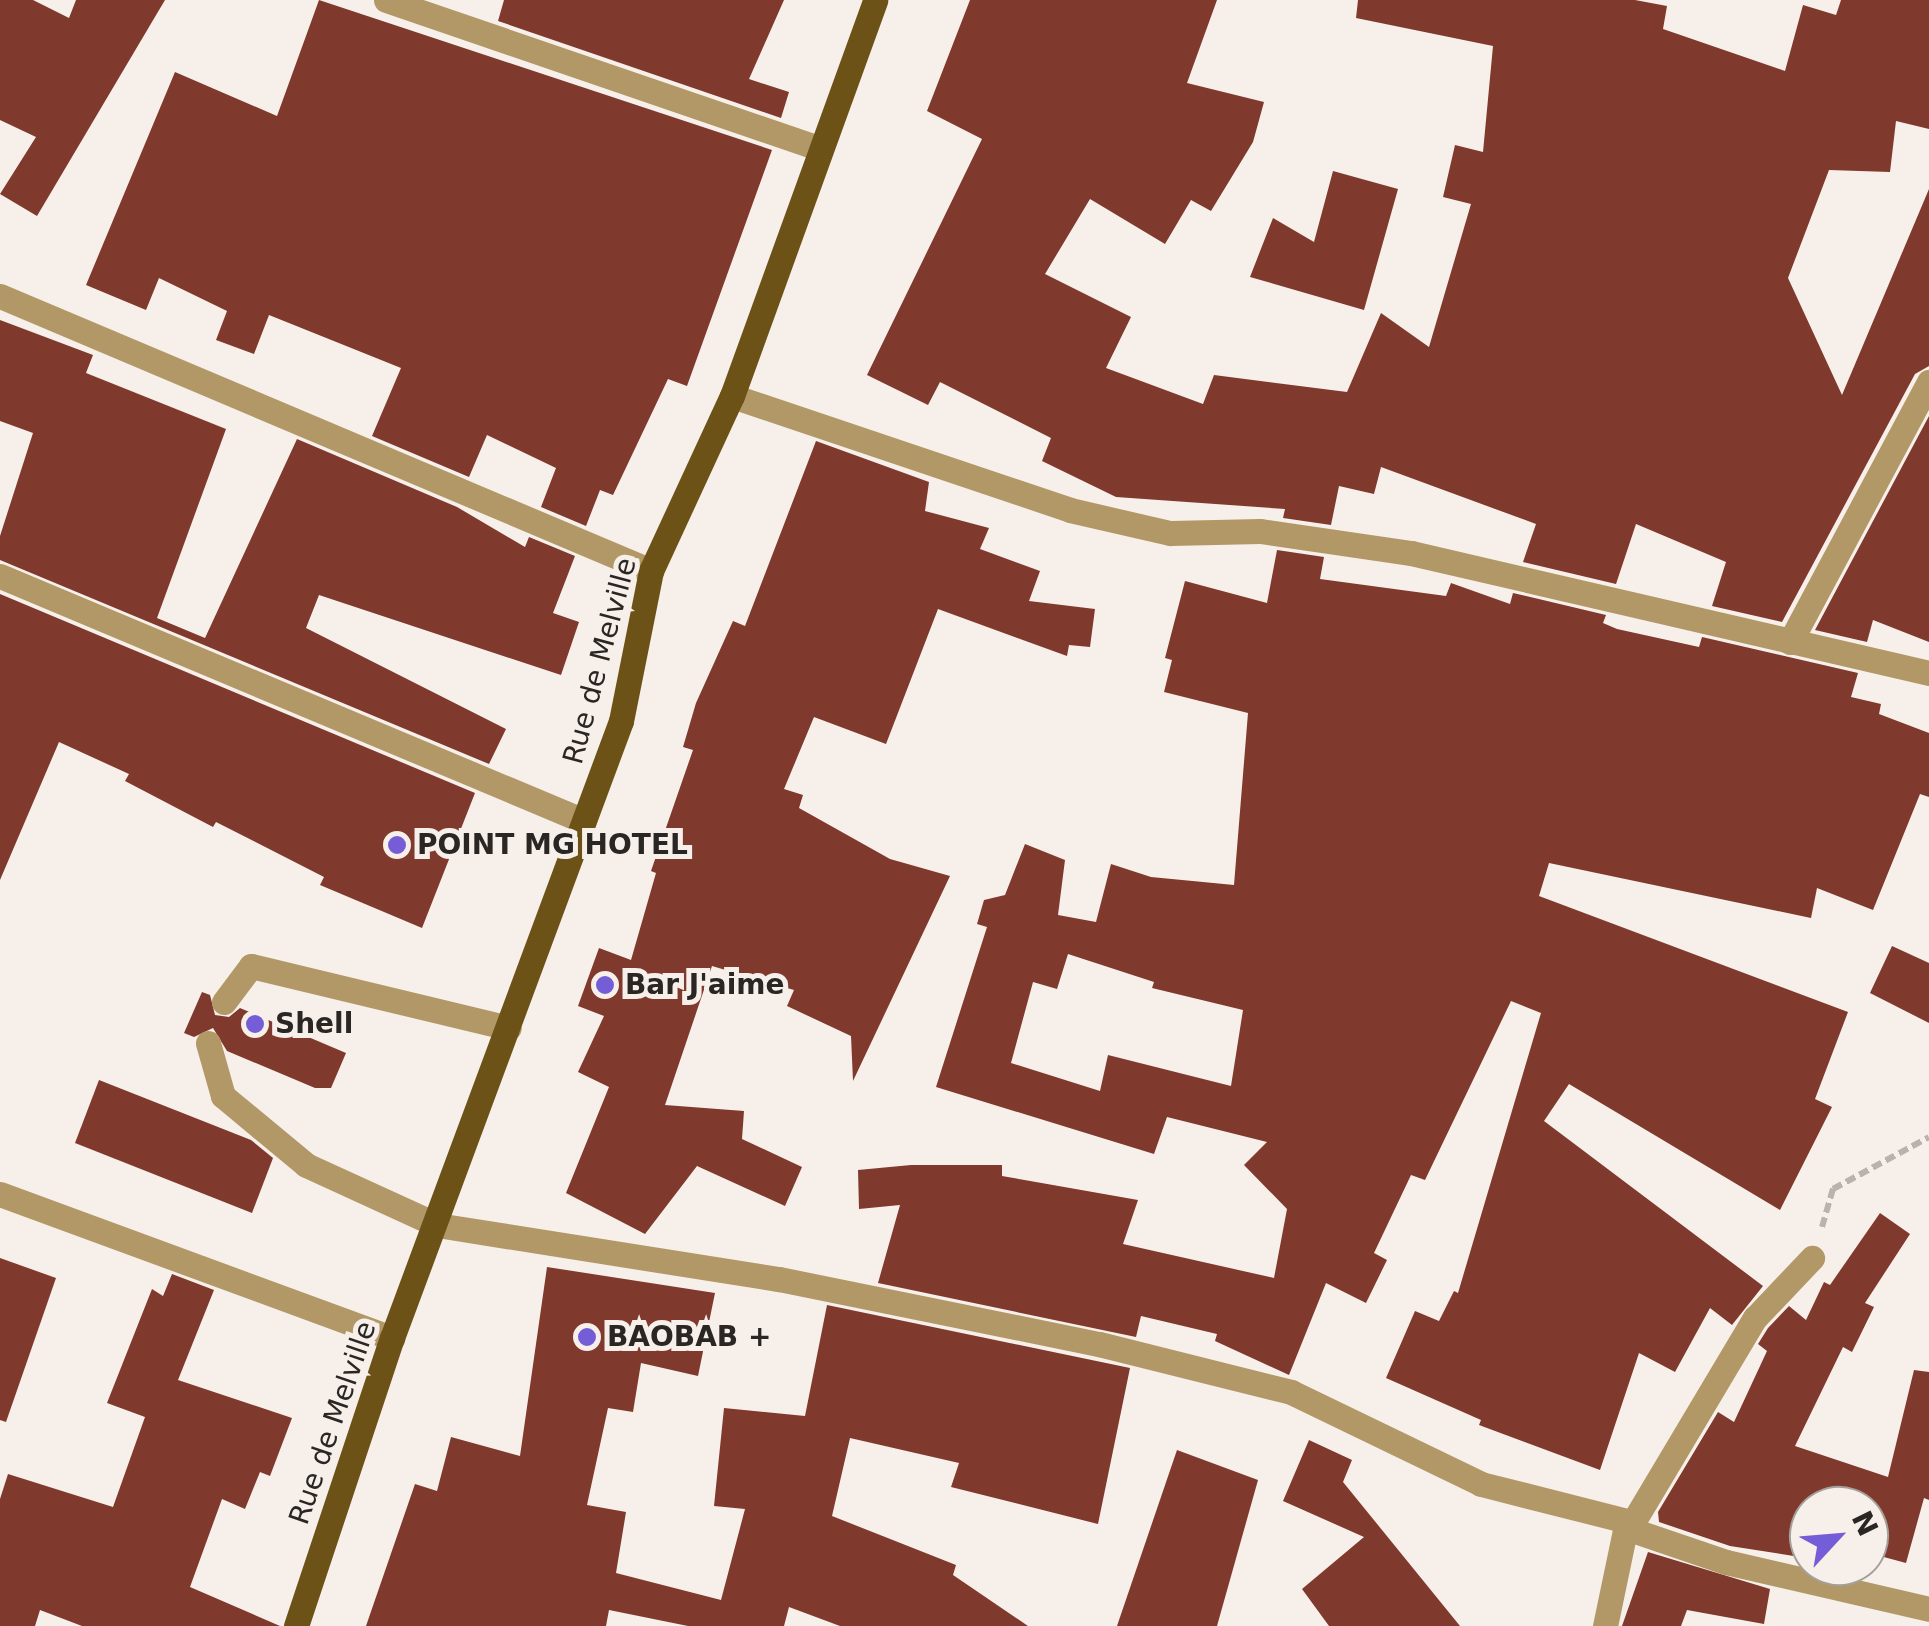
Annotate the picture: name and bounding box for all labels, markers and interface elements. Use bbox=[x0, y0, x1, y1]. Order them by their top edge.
street label: Rue de Melville bbox=[556, 554, 644, 768]
place label: POINT MG HOTEL bbox=[417, 828, 688, 862]
marker: POINT MG HOTEL bbox=[386, 834, 408, 856]
place label: Bar J'aime bbox=[625, 968, 784, 1002]
marker: Bar J'aime bbox=[594, 974, 616, 996]
place label: Shell bbox=[275, 1007, 353, 1041]
marker: Shell bbox=[244, 1013, 266, 1035]
street label: Rue de Melville bbox=[283, 1317, 383, 1529]
place label: BAOBAB + bbox=[607, 1320, 771, 1354]
marker: BAOBAB + bbox=[576, 1326, 598, 1348]
north arrow bbox=[1789, 1486, 1889, 1586]
text: N bbox=[1845, 1506, 1885, 1541]

